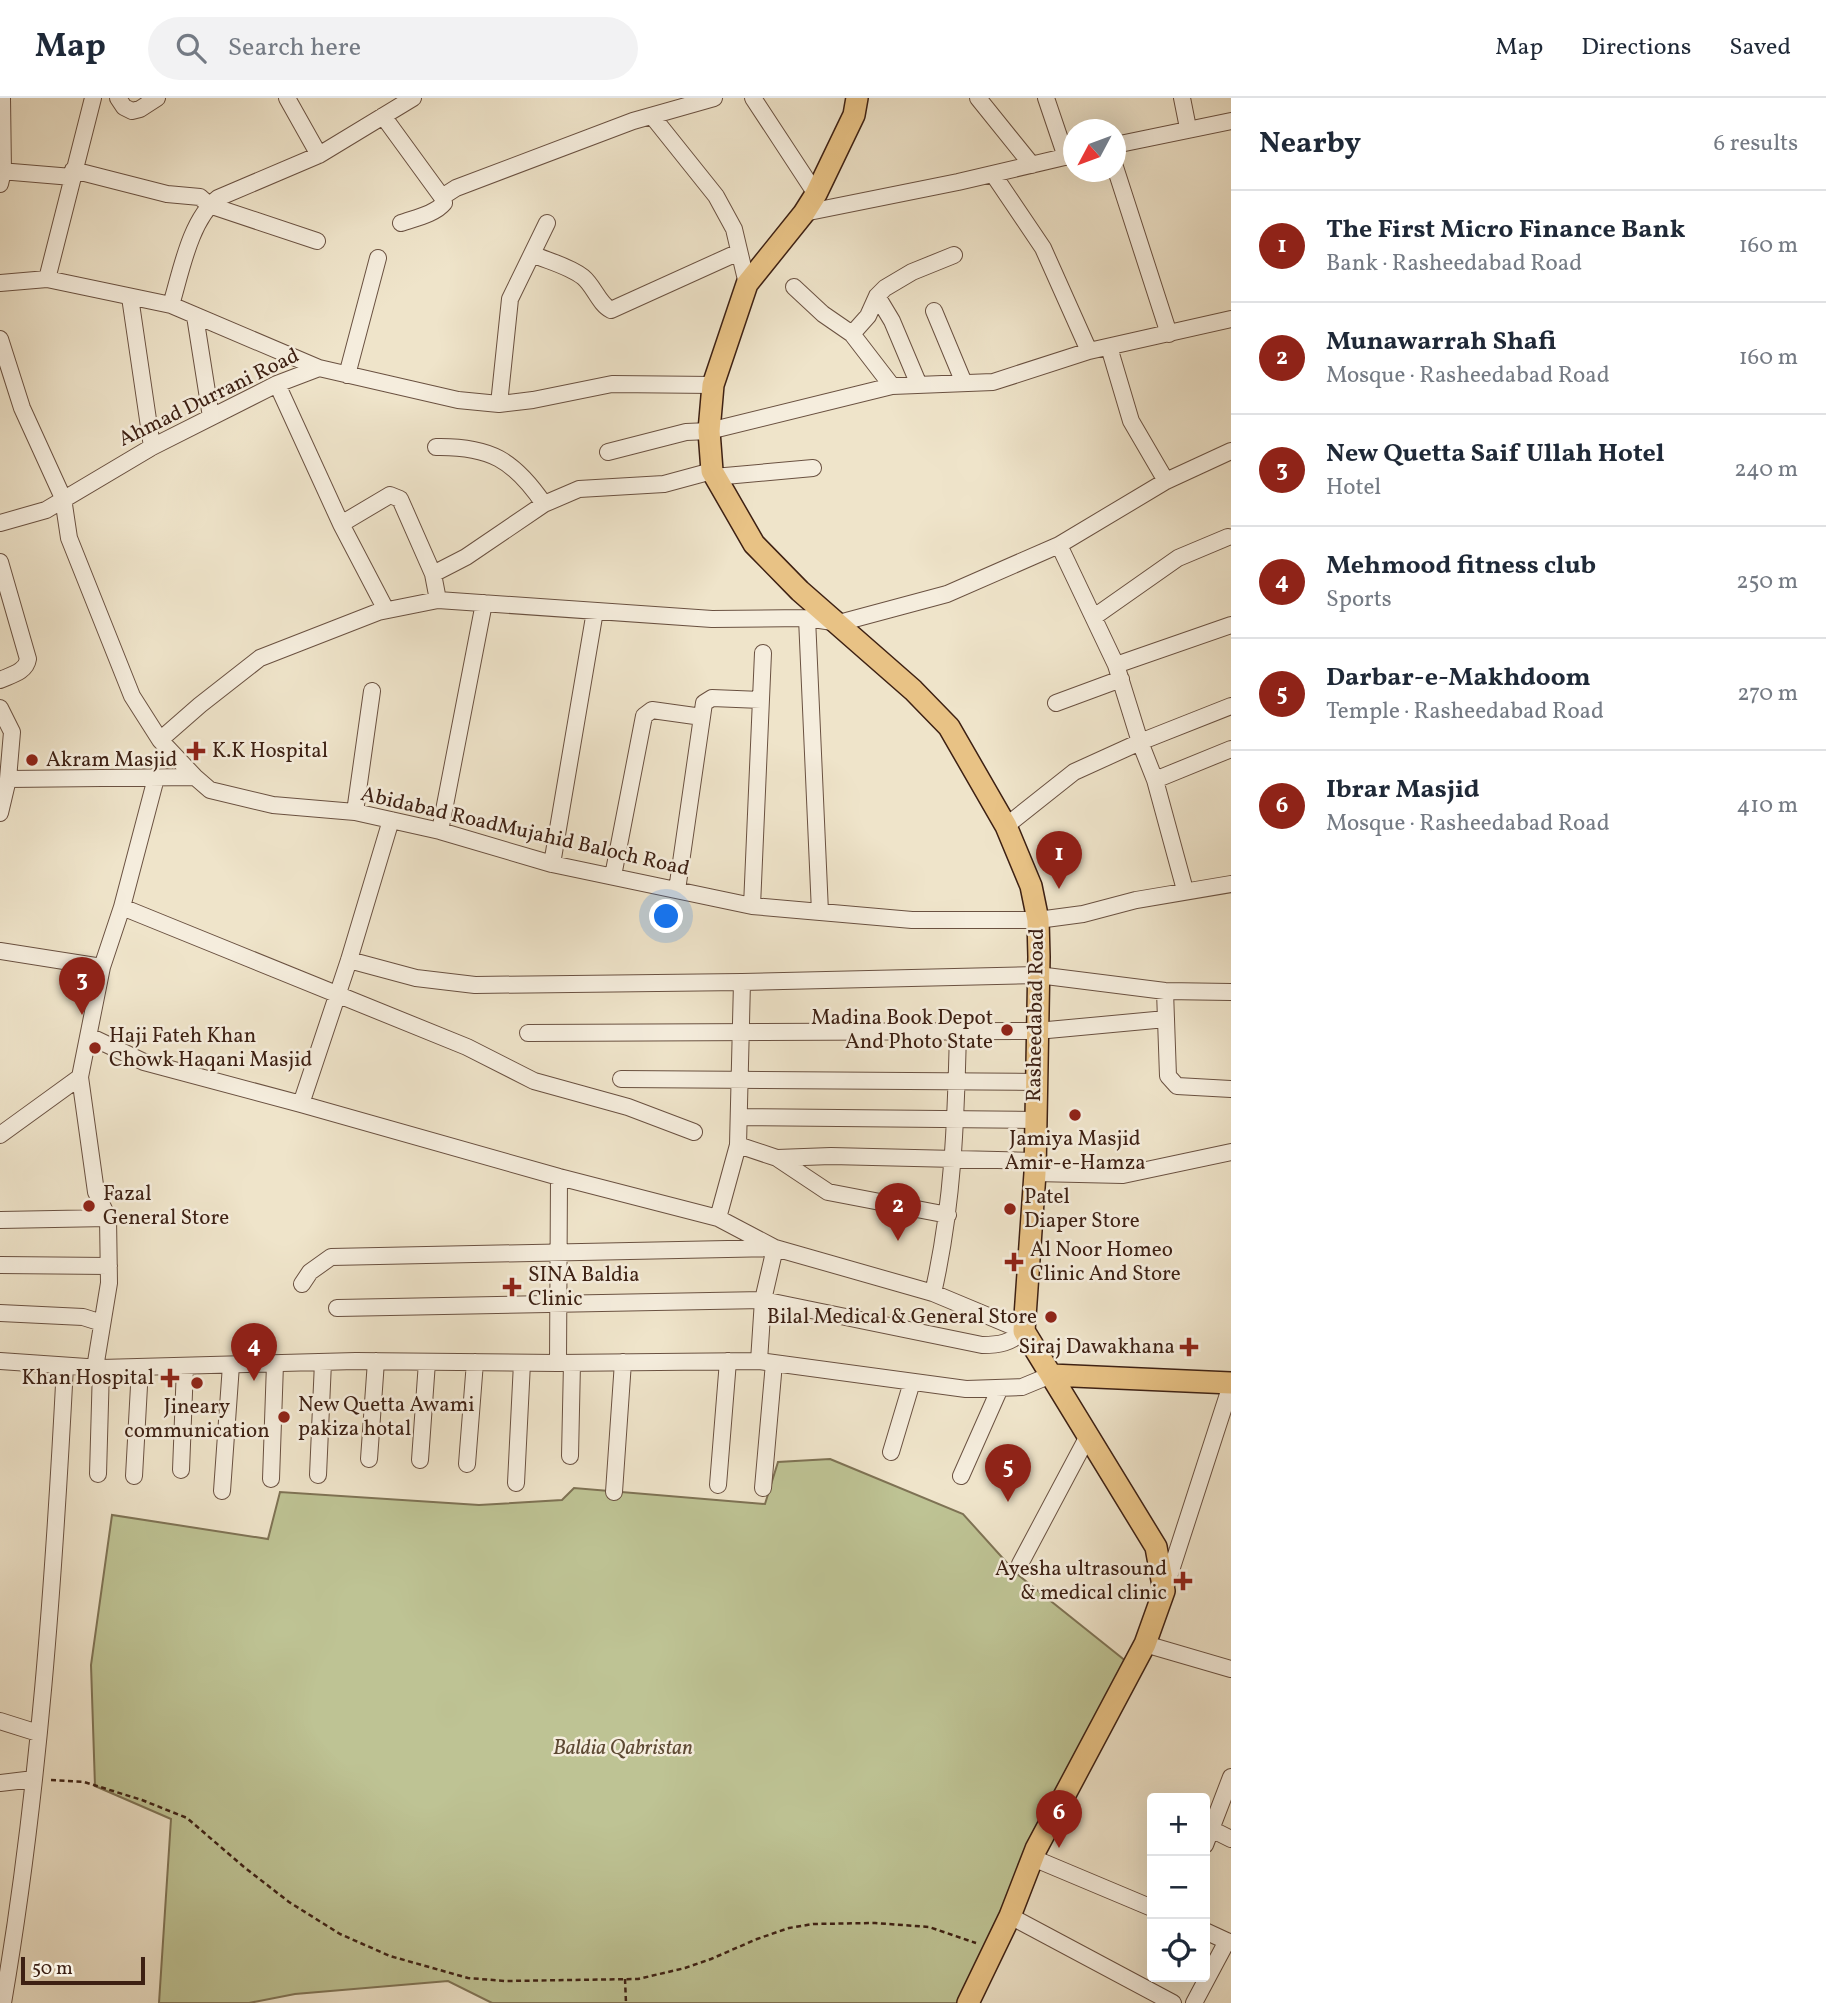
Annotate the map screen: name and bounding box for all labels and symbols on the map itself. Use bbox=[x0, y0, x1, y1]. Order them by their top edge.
north arrow bbox=[1063, 119, 1126, 182]
street label: Ahmad Durrani Road bbox=[114, 342, 304, 454]
place label: K.K Hospital bbox=[212, 737, 328, 766]
marker: K.K Hospital bbox=[186, 741, 206, 761]
place label: Akram Masjid bbox=[46, 746, 177, 775]
marker: Akram Masjid bbox=[24, 752, 40, 768]
street label: Abidabad RoadMujahid Baloch Road bbox=[358, 780, 692, 884]
pin: 1 bbox=[1036, 831, 1082, 889]
your location bbox=[649, 899, 683, 933]
street label: Rasheedabad Road bbox=[1020, 928, 1052, 1102]
pin: 3 bbox=[59, 957, 105, 1015]
place label: Madina Book Depot And Photo State bbox=[811, 1004, 993, 1057]
place label: Haji Fateh Khan Chowk Haqani Masjid bbox=[109, 1022, 312, 1075]
marker: Madina Book Depot And Photo State bbox=[999, 1022, 1015, 1038]
marker: Haji Fateh Khan Chowk Haqani Masjid bbox=[87, 1040, 103, 1056]
marker: Jamiya Masjid Amir-e-Hamza bbox=[1067, 1107, 1083, 1123]
place label: Jamiya Masjid Amir-e-Hamza bbox=[1004, 1125, 1146, 1178]
place label: Fazal General Store bbox=[103, 1180, 229, 1233]
pin: 2 bbox=[875, 1183, 921, 1241]
place label: Patel Diaper Store bbox=[1024, 1183, 1140, 1236]
marker: Fazal General Store bbox=[81, 1198, 97, 1214]
marker: Patel Diaper Store bbox=[1002, 1201, 1018, 1217]
place label: Al Noor Homeo Clinic And Store bbox=[1030, 1236, 1181, 1289]
marker: Al Noor Homeo Clinic And Store bbox=[1004, 1252, 1024, 1272]
place label: SINA Baldia Clinic bbox=[528, 1261, 640, 1314]
marker: SINA Baldia Clinic bbox=[502, 1277, 522, 1297]
place label: Bilal Medical & General Store bbox=[767, 1303, 1037, 1332]
marker: Bilal Medical & General Store bbox=[1043, 1309, 1059, 1325]
pin: 4 bbox=[231, 1323, 277, 1381]
place label: Siraj Dawakhana bbox=[1018, 1333, 1175, 1362]
marker: Siraj Dawakhana bbox=[1181, 1339, 1197, 1355]
place label: Khan Hospital bbox=[22, 1364, 154, 1393]
marker: Khan Hospital bbox=[160, 1368, 180, 1388]
marker: Jineary communication bbox=[189, 1375, 205, 1391]
place label: New Quetta Awami pakiza hotal bbox=[298, 1391, 475, 1444]
place label: Jineary communication bbox=[124, 1393, 270, 1446]
marker: New Quetta Awami pakiza hotal bbox=[276, 1409, 292, 1425]
pin: 5 bbox=[985, 1444, 1031, 1502]
place label: Ayesha ultrasound & medical clinic bbox=[995, 1555, 1167, 1608]
marker: Ayesha ultrasound & medical clinic bbox=[1173, 1571, 1193, 1591]
park label: Baldia Qabristan bbox=[553, 1734, 693, 1763]
pin: 6 bbox=[1036, 1790, 1082, 1848]
scale bar bbox=[21, 1954, 145, 1986]

